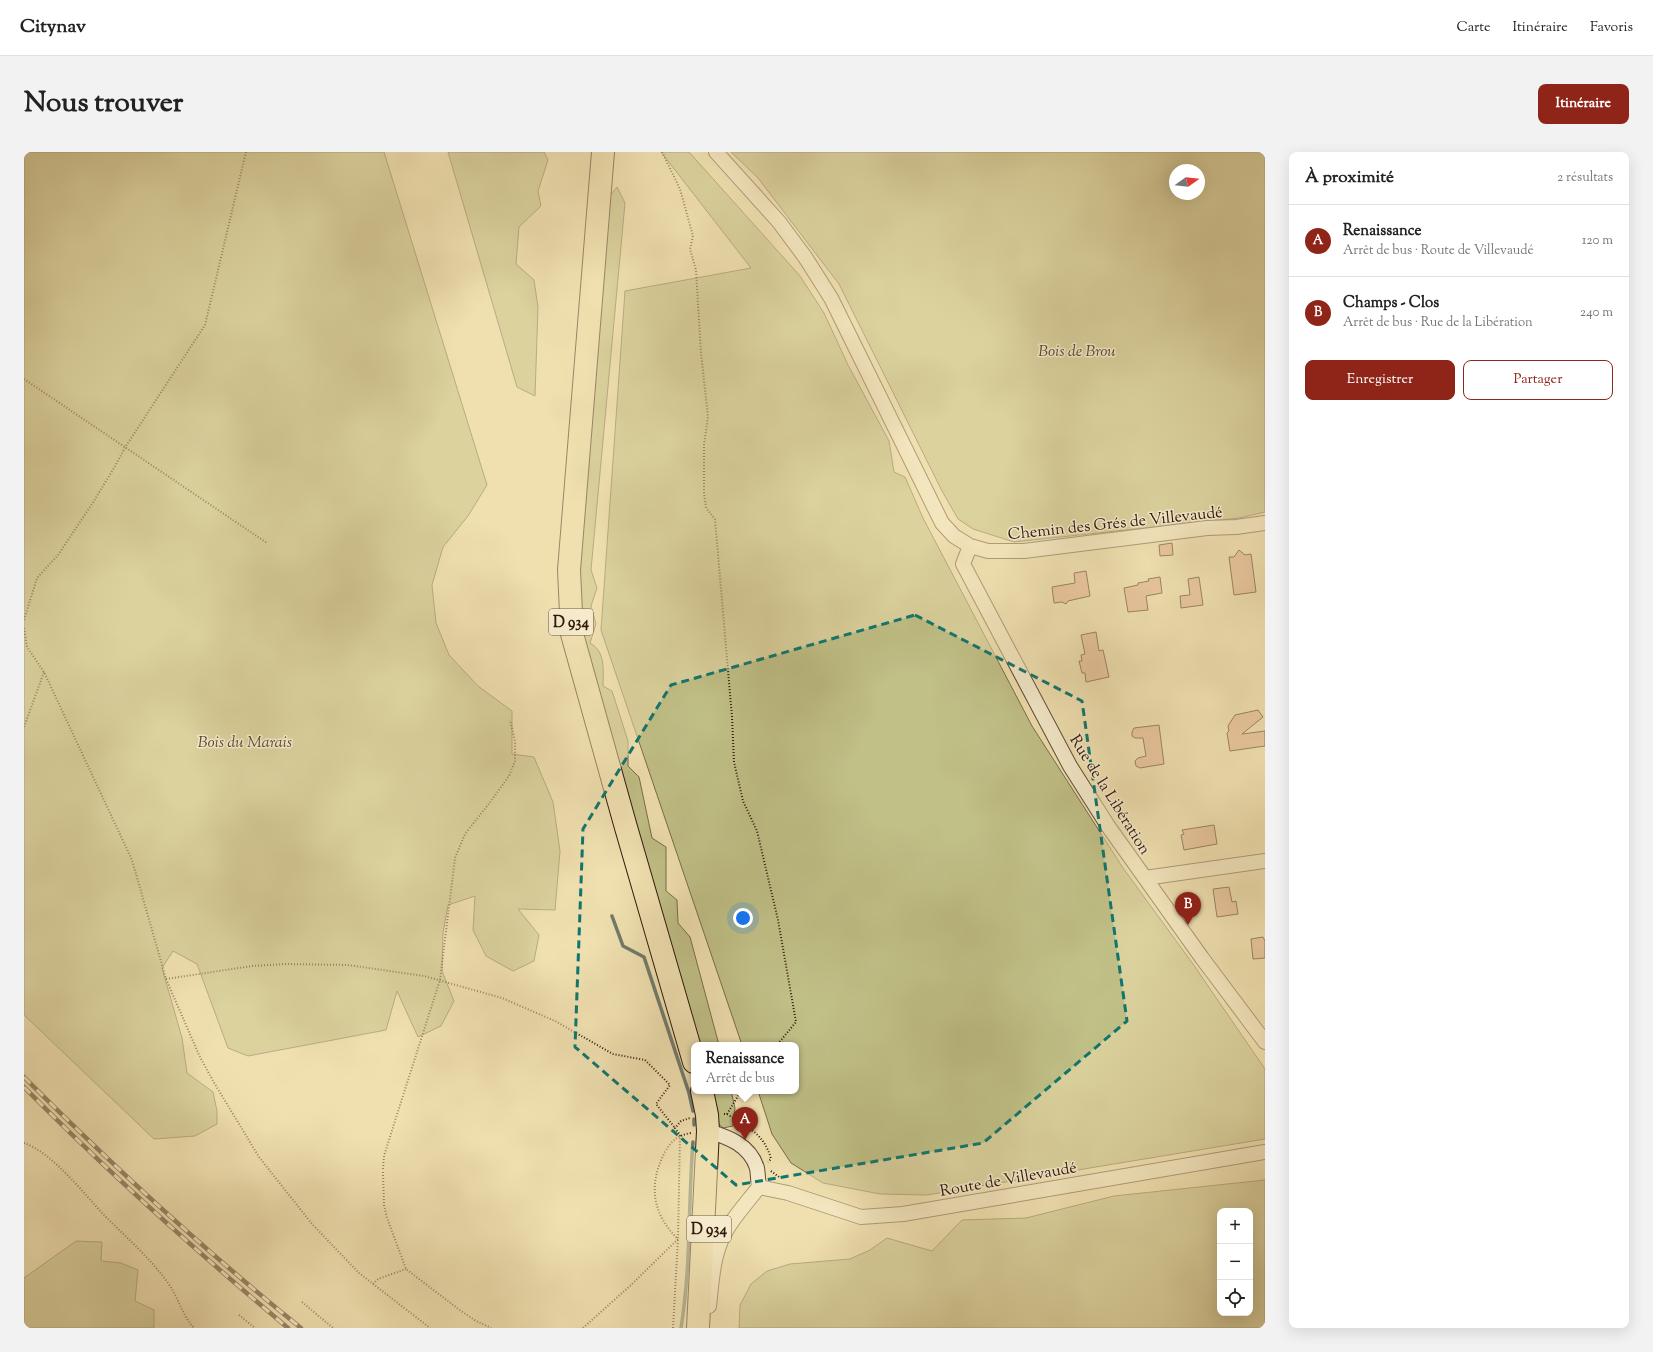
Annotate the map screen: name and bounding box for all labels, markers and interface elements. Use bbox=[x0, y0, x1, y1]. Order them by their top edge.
text: Citynav bbox=[20, 14, 86, 41]
text: Carte bbox=[1457, 18, 1490, 38]
text: Itinéraire bbox=[1512, 18, 1568, 38]
text: Favoris bbox=[1590, 18, 1633, 38]
text: Nous trouver bbox=[24, 84, 183, 124]
button: Itinéraire bbox=[1538, 84, 1629, 124]
north arrow bbox=[1169, 164, 1205, 200]
text: À proximité bbox=[1305, 166, 1394, 190]
text: 2 résultats bbox=[1557, 169, 1613, 187]
text: Renaissance bbox=[1343, 221, 1422, 242]
text: A bbox=[1313, 232, 1323, 250]
text: 120 m bbox=[1582, 232, 1613, 250]
text: Arrêt de bus · Route de Villevaudé bbox=[1343, 242, 1533, 260]
text: Champs - Clos bbox=[1343, 293, 1439, 314]
text: B bbox=[1314, 304, 1322, 322]
text: 240 m bbox=[1580, 304, 1613, 322]
text: Arrêt de bus · Rue de la Libération bbox=[1343, 314, 1533, 332]
park label: Bois de Brou bbox=[1038, 341, 1116, 364]
button: Enregistrer bbox=[1305, 360, 1455, 400]
button: Partager bbox=[1463, 360, 1613, 400]
street label: Chemin des Grés de Villevaudé bbox=[1007, 502, 1224, 547]
road number: D 934 bbox=[549, 609, 593, 635]
street label: Rue de la Libération bbox=[1063, 731, 1155, 860]
park label: Bois du Marais bbox=[198, 732, 292, 755]
pin: B bbox=[1175, 892, 1201, 925]
your location bbox=[733, 908, 753, 928]
popup bbox=[691, 1042, 799, 1094]
text: Renaissance bbox=[706, 1049, 784, 1070]
text: Arrêt de bus bbox=[706, 1070, 775, 1088]
pin: A bbox=[732, 1107, 758, 1140]
street label: Route de Villevaudé bbox=[938, 1157, 1079, 1204]
map controls bbox=[1217, 1208, 1253, 1316]
button: + bbox=[1217, 1208, 1253, 1244]
road number: D 934 bbox=[687, 1216, 731, 1242]
button: − bbox=[1217, 1244, 1253, 1280]
button: locate bbox=[1217, 1280, 1253, 1316]

